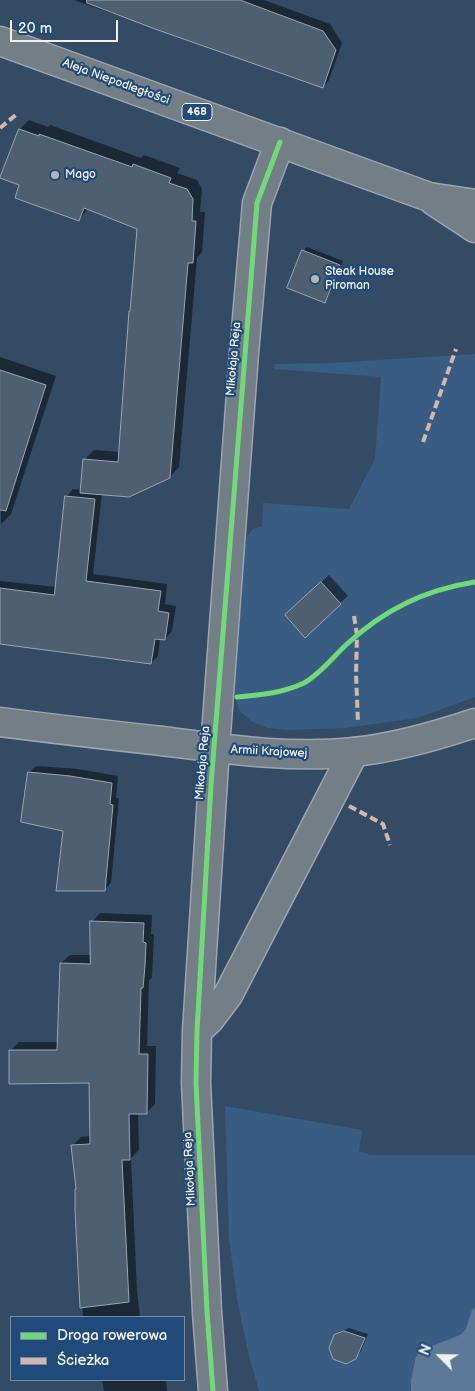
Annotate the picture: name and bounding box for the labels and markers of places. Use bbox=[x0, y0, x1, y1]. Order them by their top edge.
place label: Mago bbox=[65, 168, 96, 182]
marker: Mago bbox=[49, 169, 61, 181]
place label: Steak House Piroman bbox=[325, 265, 394, 293]
marker: Steak House Piroman bbox=[309, 273, 321, 285]

